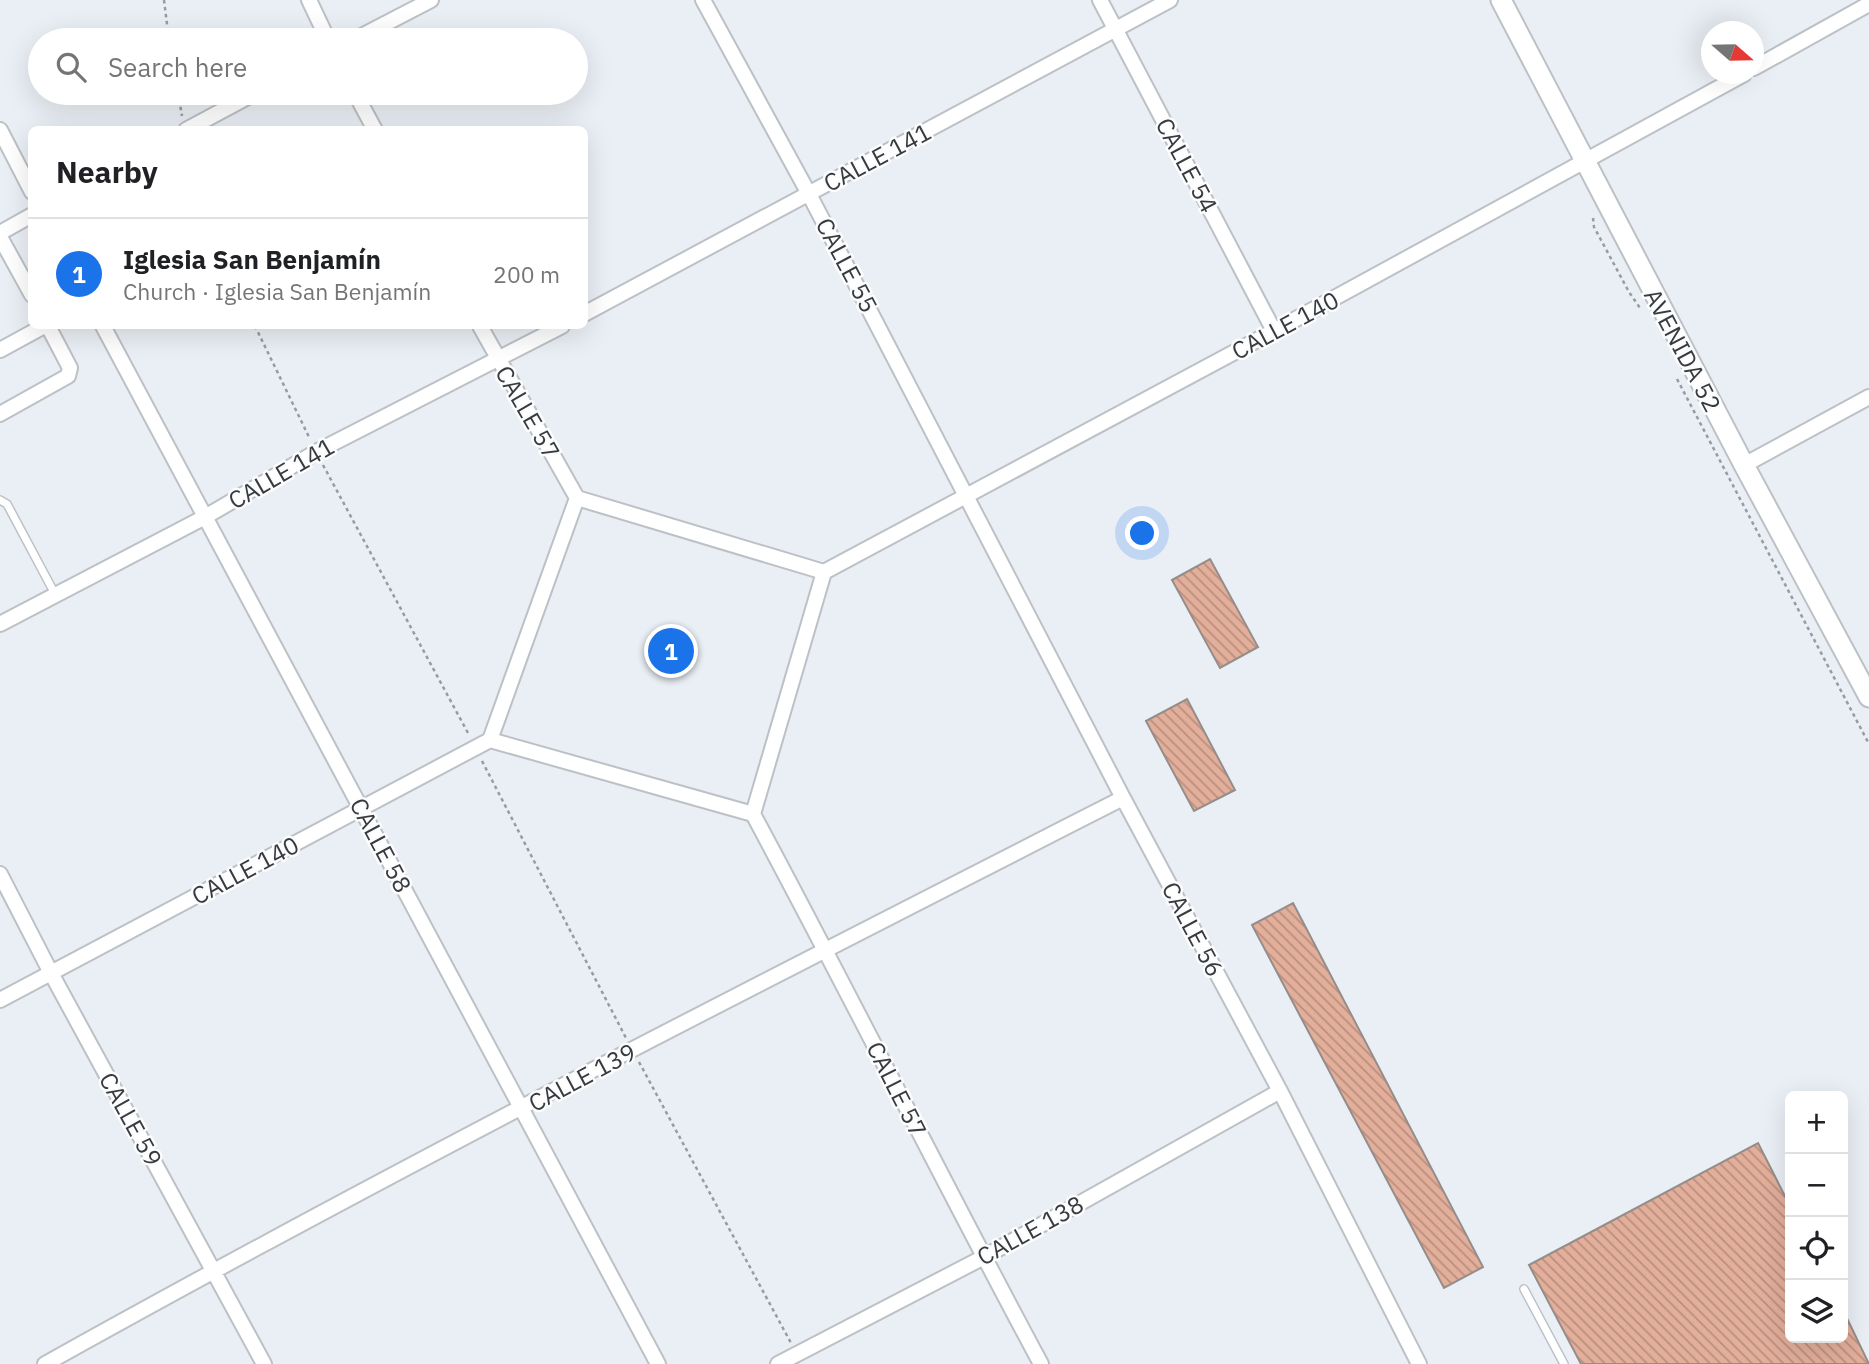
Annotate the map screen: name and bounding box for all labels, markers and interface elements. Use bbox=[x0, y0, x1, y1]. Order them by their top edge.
north arrow bbox=[1701, 21, 1764, 84]
search box bbox=[28, 28, 588, 105]
icon: search bbox=[52, 48, 90, 86]
text: Search here bbox=[108, 50, 247, 84]
street label: CALLE 54 bbox=[1149, 112, 1225, 218]
street label: CALLE 141 bbox=[818, 115, 936, 199]
text: Nearby bbox=[56, 152, 158, 191]
street label: CALLE 55 bbox=[809, 212, 885, 318]
text: Iglesia San Benjamín bbox=[123, 242, 381, 276]
text: 1 bbox=[72, 259, 86, 289]
text: 200 m bbox=[493, 259, 560, 289]
text: Church · Iglesia San Benjamín bbox=[123, 276, 431, 306]
street label: CALLE 140 bbox=[1226, 283, 1344, 367]
street label: AVENIDA 52 bbox=[1637, 283, 1729, 417]
street label: CALLE 57 bbox=[488, 359, 568, 465]
street label: CALLE 141 bbox=[222, 430, 340, 516]
your location bbox=[1125, 516, 1159, 550]
pin: 1 bbox=[648, 625, 694, 677]
street label: CALLE 58 bbox=[343, 792, 419, 898]
street label: CALLE 140 bbox=[186, 828, 304, 912]
street label: CALLE 56 bbox=[1155, 876, 1231, 982]
street label: CALLE 139 bbox=[523, 1035, 641, 1119]
street label: CALLE 57 bbox=[859, 1036, 935, 1142]
street label: CALLE 59 bbox=[92, 1066, 170, 1172]
map controls bbox=[1785, 1091, 1848, 1343]
button: + bbox=[1785, 1091, 1848, 1154]
button: − bbox=[1785, 1154, 1848, 1217]
street label: CALLE 138 bbox=[971, 1188, 1089, 1272]
button: locate bbox=[1785, 1217, 1848, 1280]
button: layers bbox=[1785, 1280, 1848, 1343]

